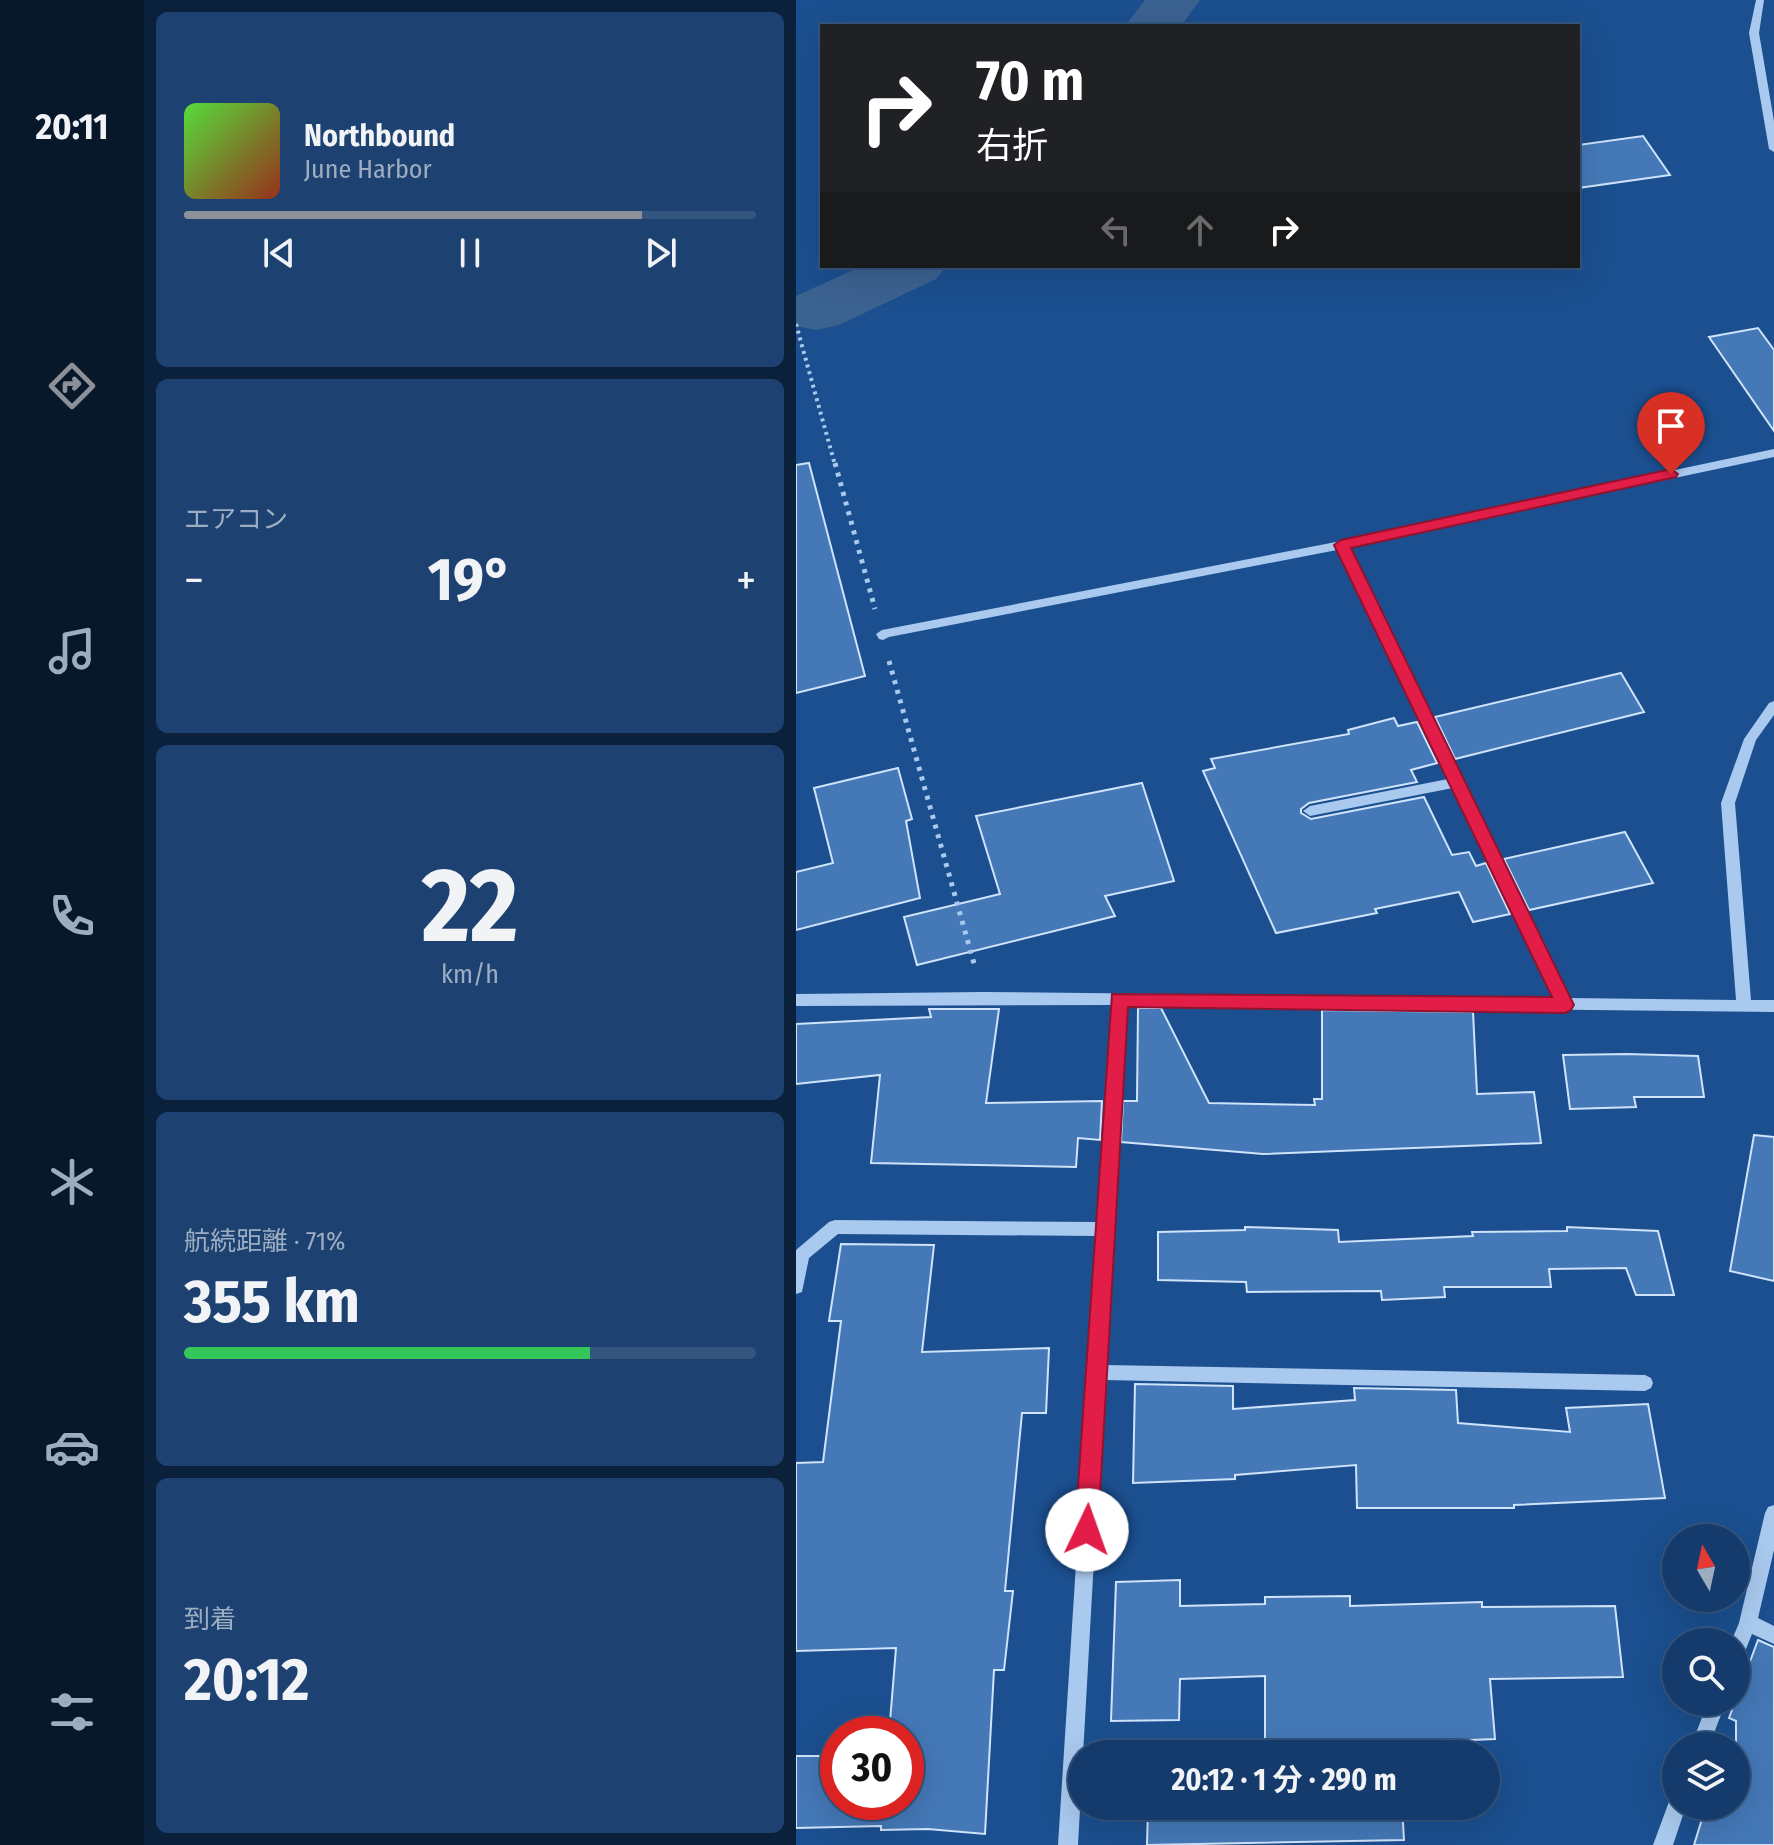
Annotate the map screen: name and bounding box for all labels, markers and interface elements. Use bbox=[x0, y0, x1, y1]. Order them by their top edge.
text: 70 m bbox=[976, 48, 1084, 115]
icon: right bbox=[844, 56, 948, 160]
text: 20:11 bbox=[35, 105, 109, 149]
text: Northbound bbox=[304, 118, 455, 154]
text: 右折 bbox=[976, 124, 1048, 168]
text: June Harbor bbox=[304, 154, 432, 185]
icon: left bbox=[1094, 208, 1138, 252]
icon: ahead bbox=[1178, 208, 1222, 252]
icon: right bbox=[1262, 208, 1306, 252]
icon: previous bbox=[257, 231, 301, 275]
icon: pause bbox=[448, 231, 492, 275]
icon: next bbox=[639, 231, 683, 275]
icon: directions bbox=[44, 358, 100, 414]
pin bbox=[1637, 392, 1705, 474]
icon: arrive bbox=[1649, 404, 1693, 448]
text: エアコン bbox=[184, 504, 288, 535]
text: 19° bbox=[428, 544, 512, 616]
text: − bbox=[184, 554, 204, 607]
text: + bbox=[736, 554, 756, 607]
icon: music bbox=[44, 623, 100, 679]
text: 22 bbox=[422, 844, 518, 969]
icon: phone bbox=[44, 888, 100, 944]
text: km/h bbox=[441, 959, 499, 990]
icon: climate bbox=[44, 1154, 100, 1210]
text: 航続距離 · 71% bbox=[184, 1226, 346, 1257]
text: 355 km bbox=[184, 1266, 360, 1338]
icon: car bbox=[44, 1419, 100, 1475]
position arrow bbox=[1045, 1488, 1129, 1572]
north arrow bbox=[1662, 1524, 1750, 1612]
map controls bbox=[1662, 1524, 1750, 1820]
text: 到着 bbox=[184, 1604, 236, 1635]
button: search bbox=[1662, 1628, 1750, 1716]
text: 20:12 bbox=[184, 1644, 309, 1716]
icon: filters bbox=[44, 1684, 100, 1740]
speed limit sign: 30 bbox=[820, 1716, 924, 1820]
button: layers bbox=[1662, 1732, 1750, 1820]
text: 20:12 · 1 分 · 290 m bbox=[1171, 1762, 1397, 1798]

